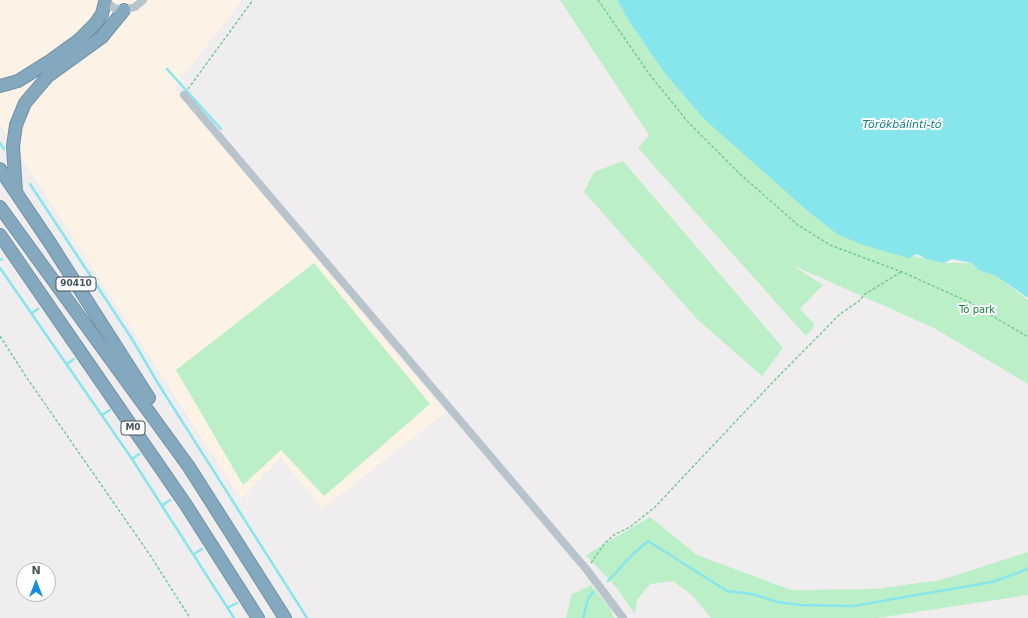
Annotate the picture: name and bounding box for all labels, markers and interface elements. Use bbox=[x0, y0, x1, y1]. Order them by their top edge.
water label: Törökbálinti-tó bbox=[863, 118, 941, 132]
road number: 90410 bbox=[56, 277, 96, 291]
park label: Tó park bbox=[959, 304, 995, 316]
road number: M0 bbox=[121, 421, 145, 435]
north arrow bbox=[16, 562, 56, 602]
text: N bbox=[31, 564, 41, 577]

